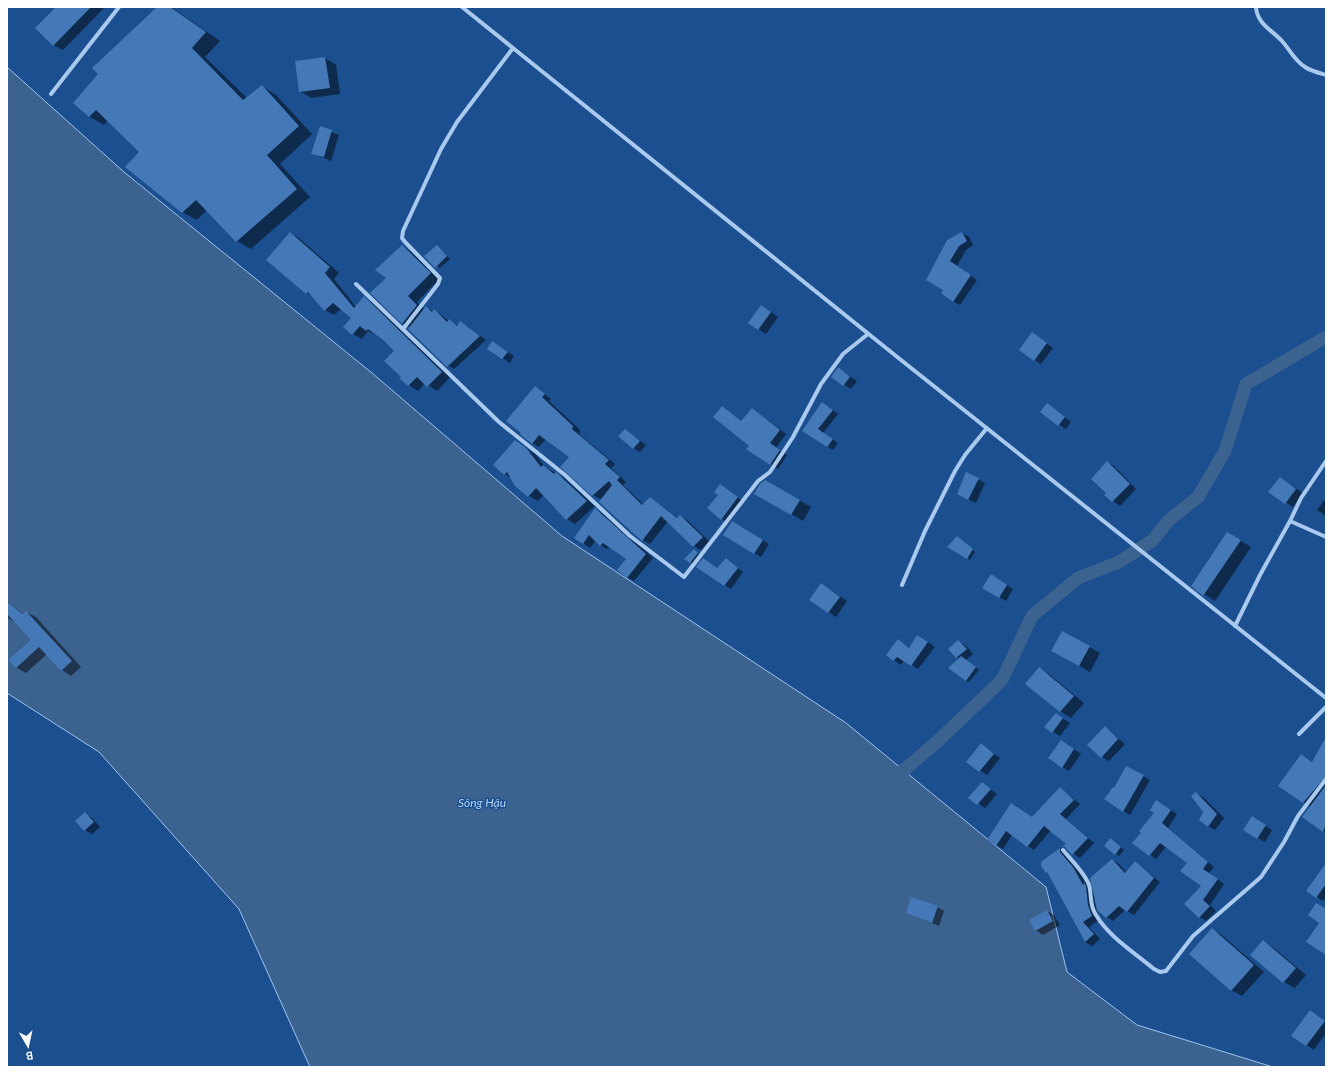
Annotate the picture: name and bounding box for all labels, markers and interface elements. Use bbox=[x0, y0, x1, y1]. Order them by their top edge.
water label: Sông Hậu bbox=[458, 795, 506, 810]
north arrow bbox=[8, 1026, 48, 1066]
text: B bbox=[25, 1049, 34, 1063]

